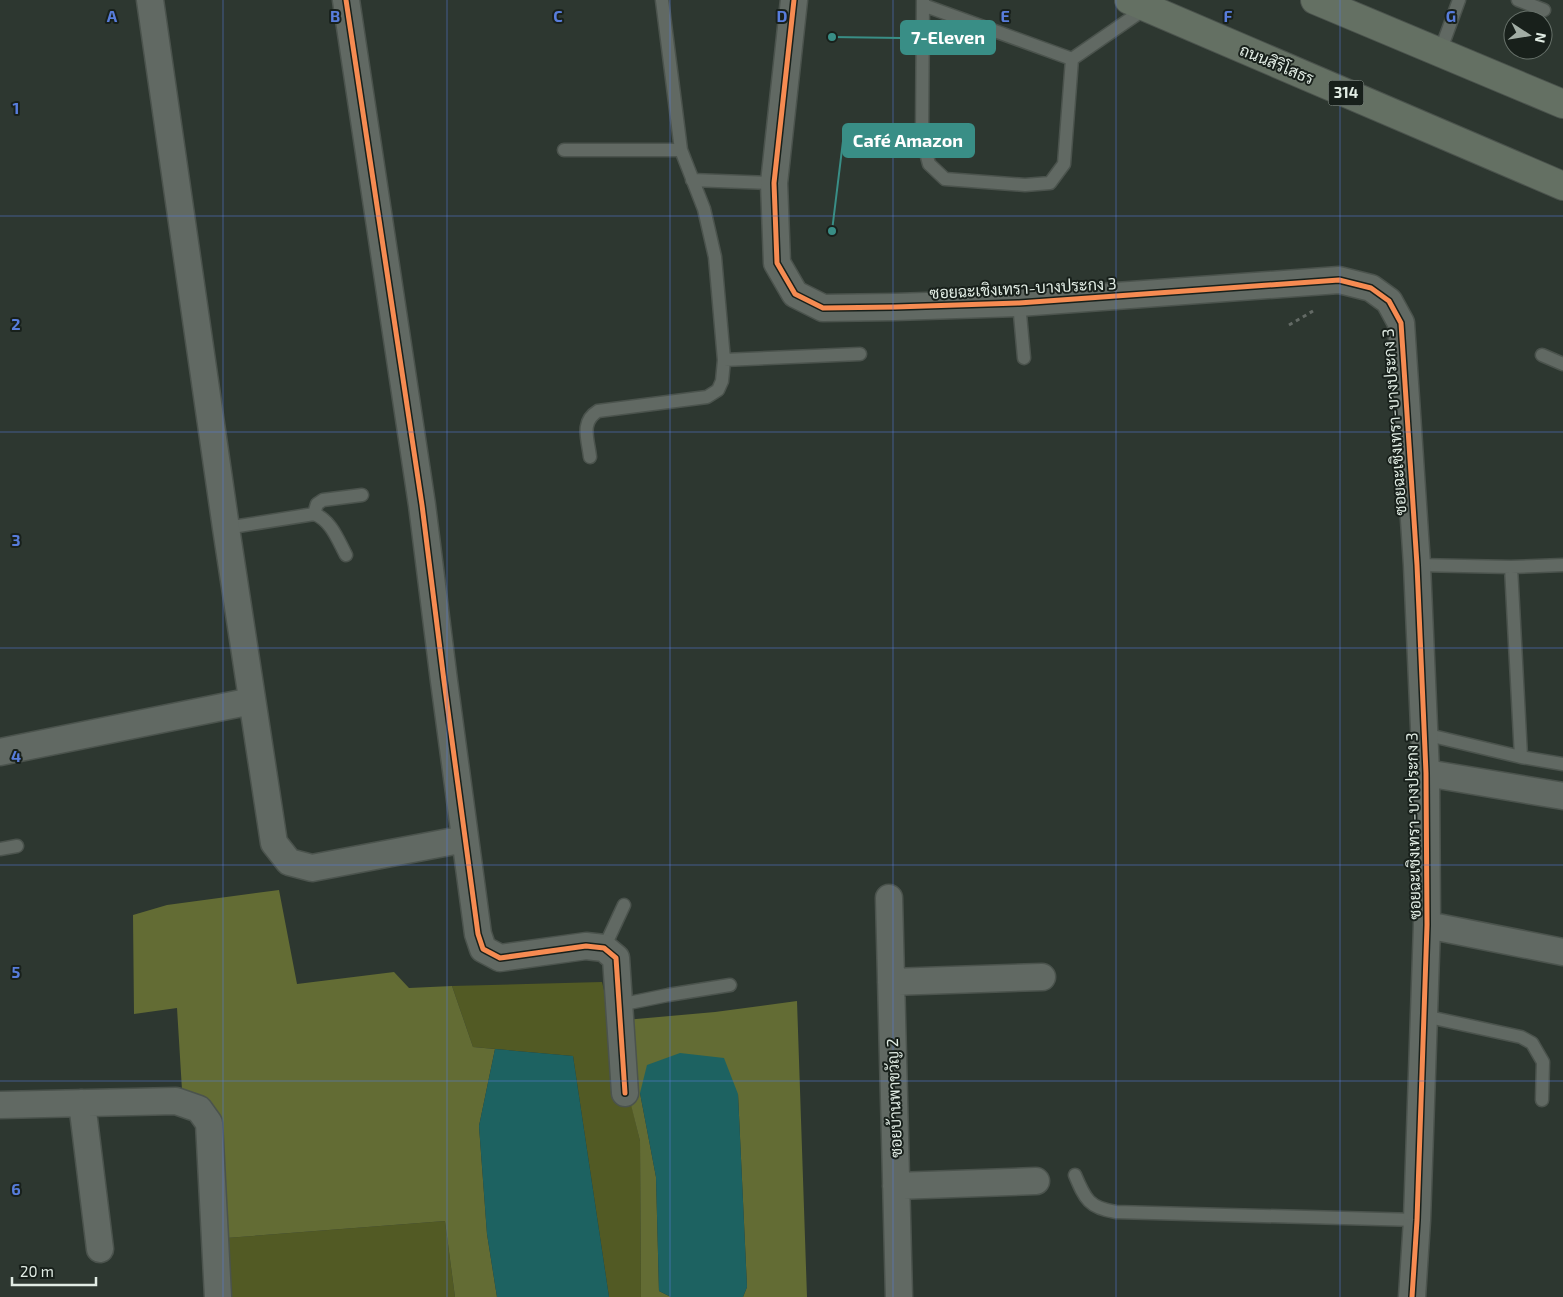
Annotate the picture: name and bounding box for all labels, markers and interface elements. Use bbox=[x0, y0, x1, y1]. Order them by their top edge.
text: A bbox=[107, 6, 118, 25]
text: B bbox=[330, 6, 340, 25]
text: C bbox=[553, 6, 563, 25]
text: D bbox=[777, 6, 788, 25]
text: E bbox=[1000, 6, 1010, 25]
text: F bbox=[1224, 6, 1233, 25]
text: G bbox=[1446, 6, 1456, 25]
north arrow bbox=[1503, 10, 1553, 60]
callout: 7-Eleven bbox=[901, 21, 995, 54]
text: 7-Eleven bbox=[911, 26, 985, 48]
text: N bbox=[1532, 31, 1551, 45]
street label: ถนนสิริโสธร bbox=[1237, 39, 1318, 88]
road number: 314 bbox=[1328, 80, 1364, 106]
text: 1 bbox=[13, 98, 19, 117]
callout: Café Amazon bbox=[843, 124, 974, 157]
text: Café Amazon bbox=[853, 129, 963, 151]
street label: ซอยฉะเชิงเทรา-บางประกง 3 bbox=[929, 273, 1117, 302]
text: 2 bbox=[11, 314, 21, 333]
street label: ซอยฉะเชิงเทรา-บางประกง 3 bbox=[1377, 328, 1410, 516]
text: 3 bbox=[11, 530, 21, 549]
street label: ซอยฉะเชิงเทรา-บางประกง 3 bbox=[1401, 732, 1424, 920]
text: 4 bbox=[11, 746, 21, 765]
text: 5 bbox=[12, 962, 21, 981]
street label: ซอยบ้านพาขวัญ 2 bbox=[882, 1038, 906, 1158]
text: 6 bbox=[11, 1179, 21, 1198]
scale bar bbox=[12, 1254, 96, 1286]
text: 20 m bbox=[20, 1262, 54, 1280]

